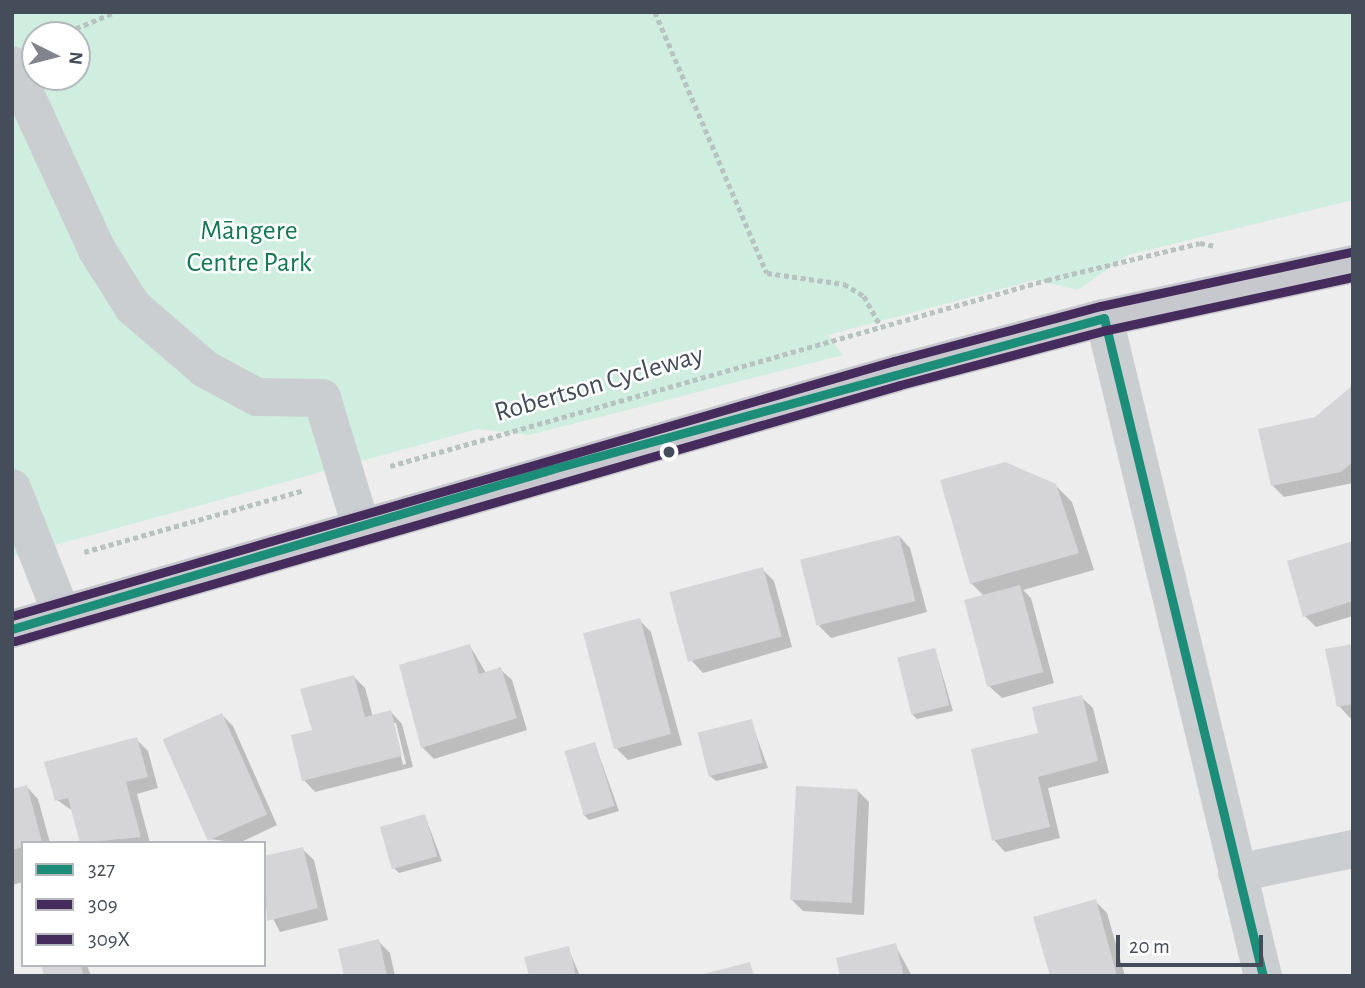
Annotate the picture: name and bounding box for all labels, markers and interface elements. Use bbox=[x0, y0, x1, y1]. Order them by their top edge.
north arrow bbox=[21, 21, 91, 91]
text: N bbox=[65, 50, 86, 66]
park label: Māngere Centre Park bbox=[186, 214, 312, 280]
street label: Robertson Cycleway bbox=[491, 338, 707, 430]
unlabelled marker bbox=[662, 445, 676, 459]
legend bbox=[21, 841, 266, 967]
text: 327 bbox=[88, 859, 115, 880]
text: 309 bbox=[88, 894, 118, 915]
scale bar bbox=[1120, 922, 1267, 966]
text: 309X bbox=[88, 929, 130, 950]
text: 20 m bbox=[1129, 936, 1170, 957]

